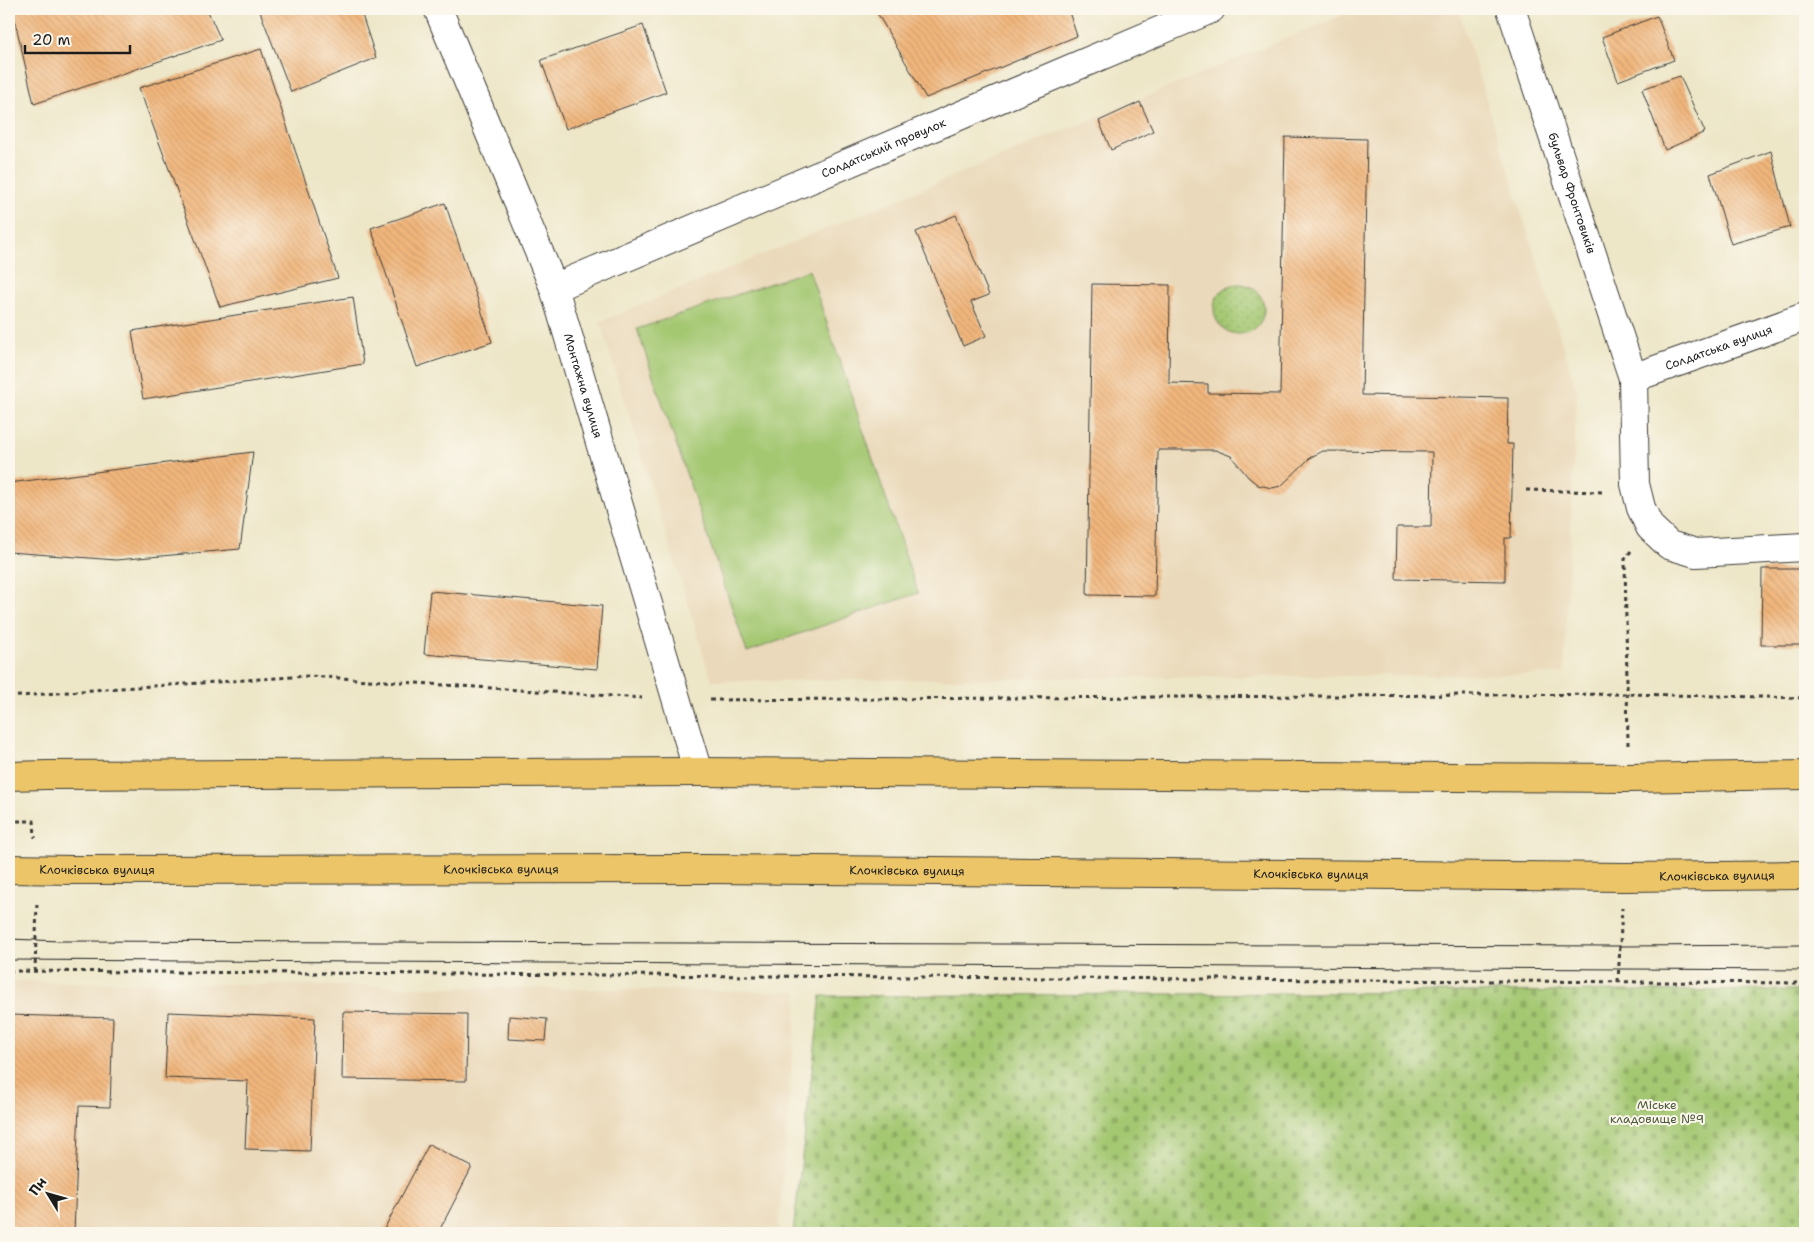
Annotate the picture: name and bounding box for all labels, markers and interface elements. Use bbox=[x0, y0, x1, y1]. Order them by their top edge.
scale bar bbox=[25, 22, 130, 54]
text: 20 m bbox=[32, 30, 71, 50]
street label: Солдатський провулок bbox=[819, 114, 949, 182]
street label: бульвар Фронтовиків bbox=[1544, 131, 1599, 256]
street label: Солдатська вулиця bbox=[1663, 321, 1775, 374]
street label: Монтажна вулиця bbox=[560, 331, 606, 440]
street label: Клочківська вулиця bbox=[39, 861, 155, 878]
street label: Клочківська вулиця bbox=[443, 861, 559, 877]
street label: Клочківська вулиця bbox=[849, 862, 965, 879]
street label: Клочківська вулиця bbox=[1253, 866, 1369, 883]
street label: Клочківська вулиця bbox=[1659, 867, 1775, 885]
park label: Міське кладовище №9 bbox=[1610, 1097, 1704, 1127]
north arrow bbox=[22, 1170, 72, 1220]
text: Пн bbox=[25, 1173, 50, 1199]

